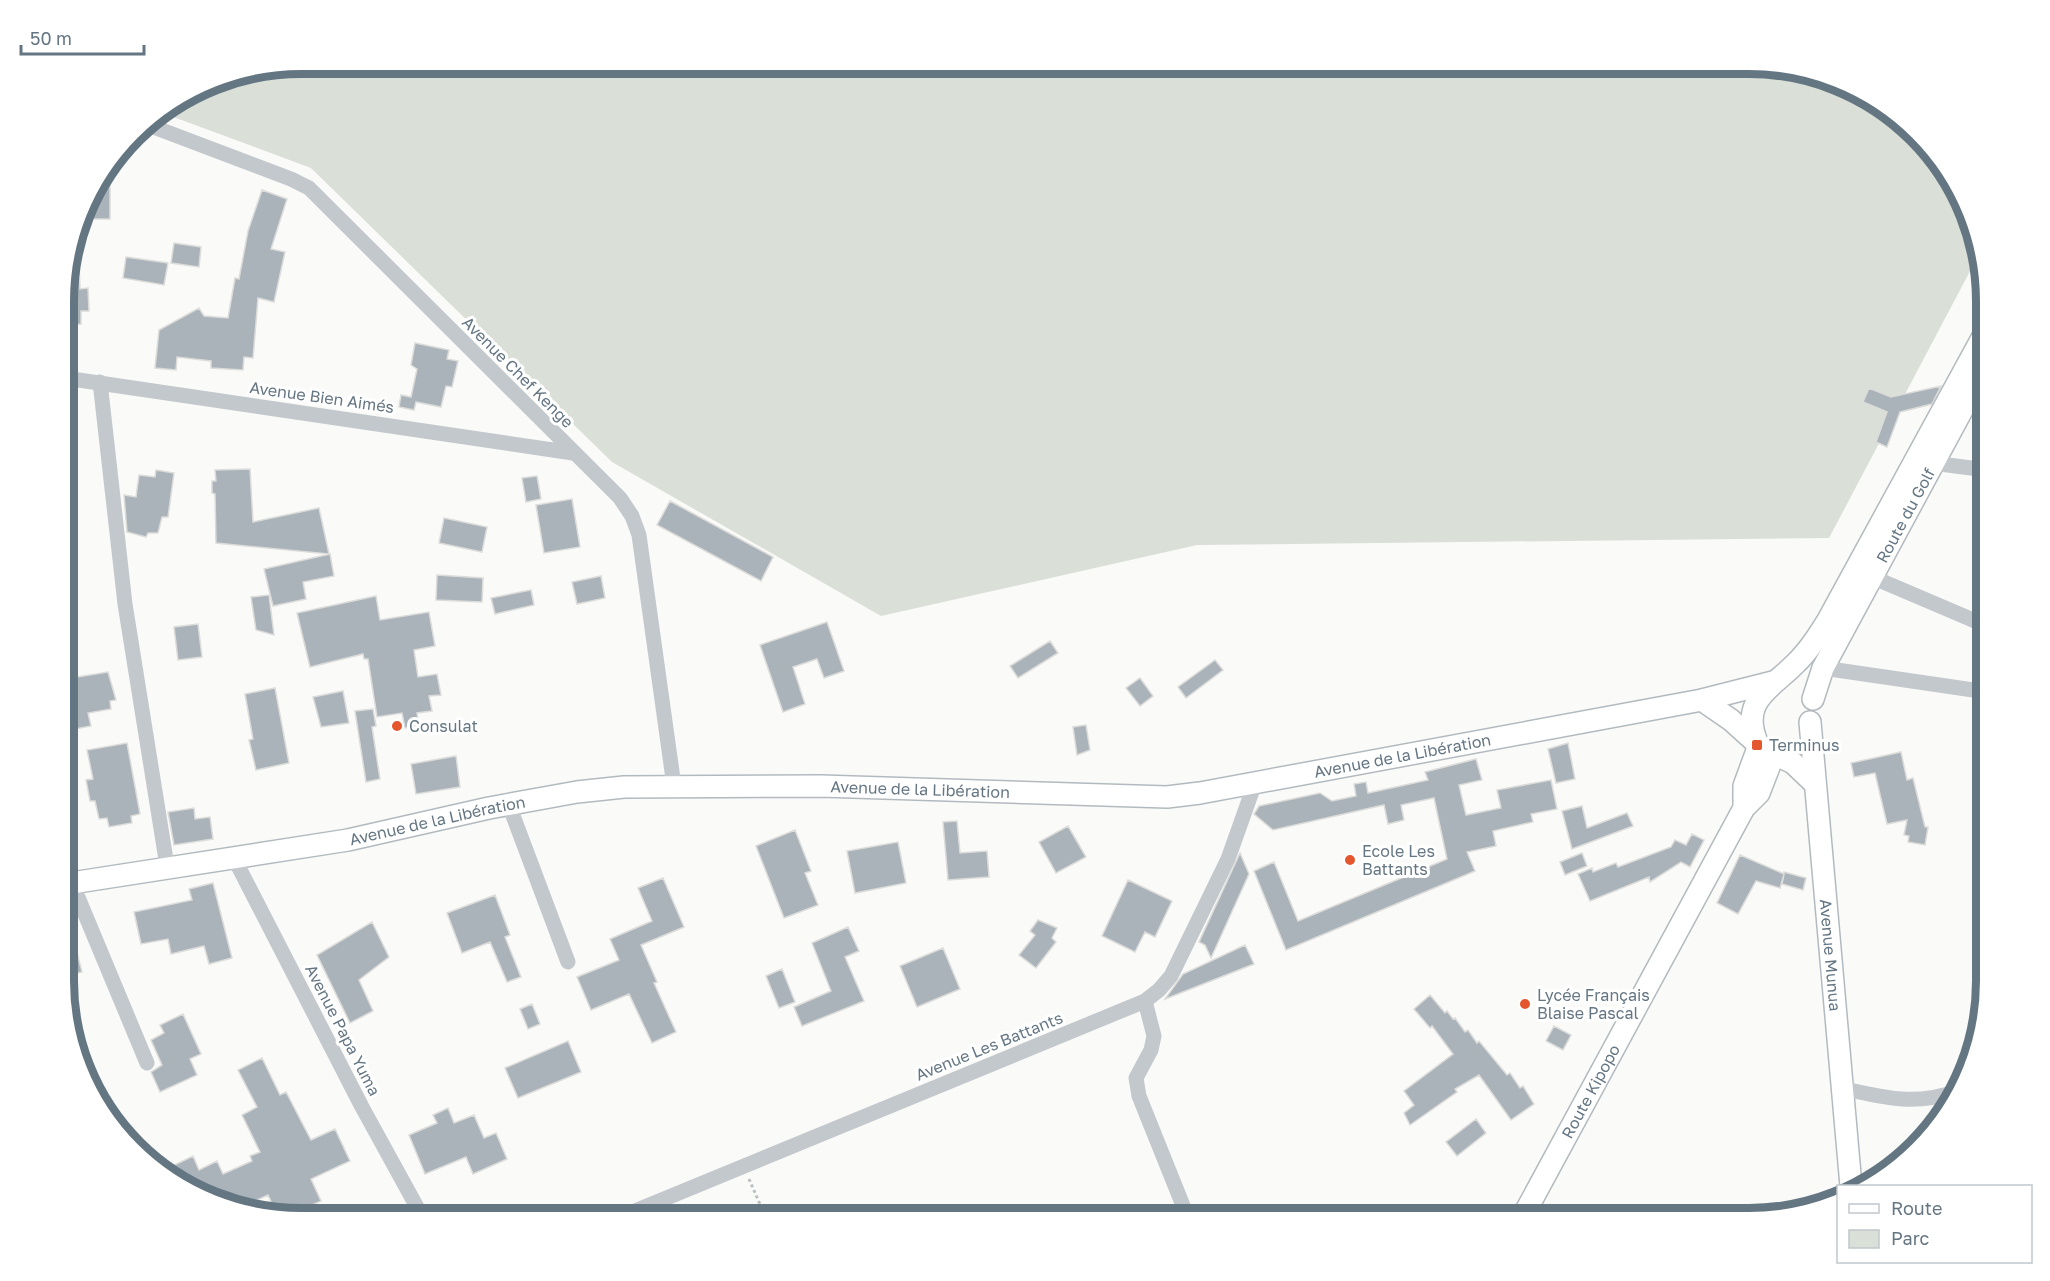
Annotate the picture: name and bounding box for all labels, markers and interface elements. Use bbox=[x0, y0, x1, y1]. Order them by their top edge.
scale bar bbox=[21, 18, 144, 56]
text: 50 m bbox=[30, 27, 72, 49]
street label: Avenue Chef Kenge bbox=[458, 312, 578, 432]
street label: Avenue Bien Aimés bbox=[249, 377, 395, 417]
street label: Route du Golf bbox=[1872, 464, 1939, 566]
place label: Consulat bbox=[409, 716, 478, 736]
marker: Consulat bbox=[390, 719, 404, 733]
street label: Avenue de la Libération bbox=[1312, 729, 1493, 782]
place label: Terminus bbox=[1769, 735, 1839, 755]
marker: Terminus bbox=[1750, 738, 1764, 752]
street label: Avenue de la Libération bbox=[830, 776, 1010, 802]
street label: Avenue de la Libération bbox=[348, 792, 527, 849]
place label: Ecole Les Battants bbox=[1362, 841, 1435, 879]
marker: Ecole Les Battants bbox=[1343, 853, 1357, 867]
street label: Avenue Munua bbox=[1816, 898, 1846, 1012]
street label: Avenue Papa Yuma bbox=[301, 961, 385, 1099]
place label: Lycée Français Blaise Pascal bbox=[1537, 985, 1650, 1023]
marker: Lycée Français Blaise Pascal bbox=[1518, 997, 1532, 1011]
street label: Avenue Les Battants bbox=[912, 1007, 1066, 1085]
street label: Route Kipopo bbox=[1557, 1041, 1624, 1142]
legend bbox=[1837, 1185, 2032, 1263]
text: Route bbox=[1891, 1197, 1942, 1219]
text: Parc bbox=[1891, 1227, 1930, 1249]

